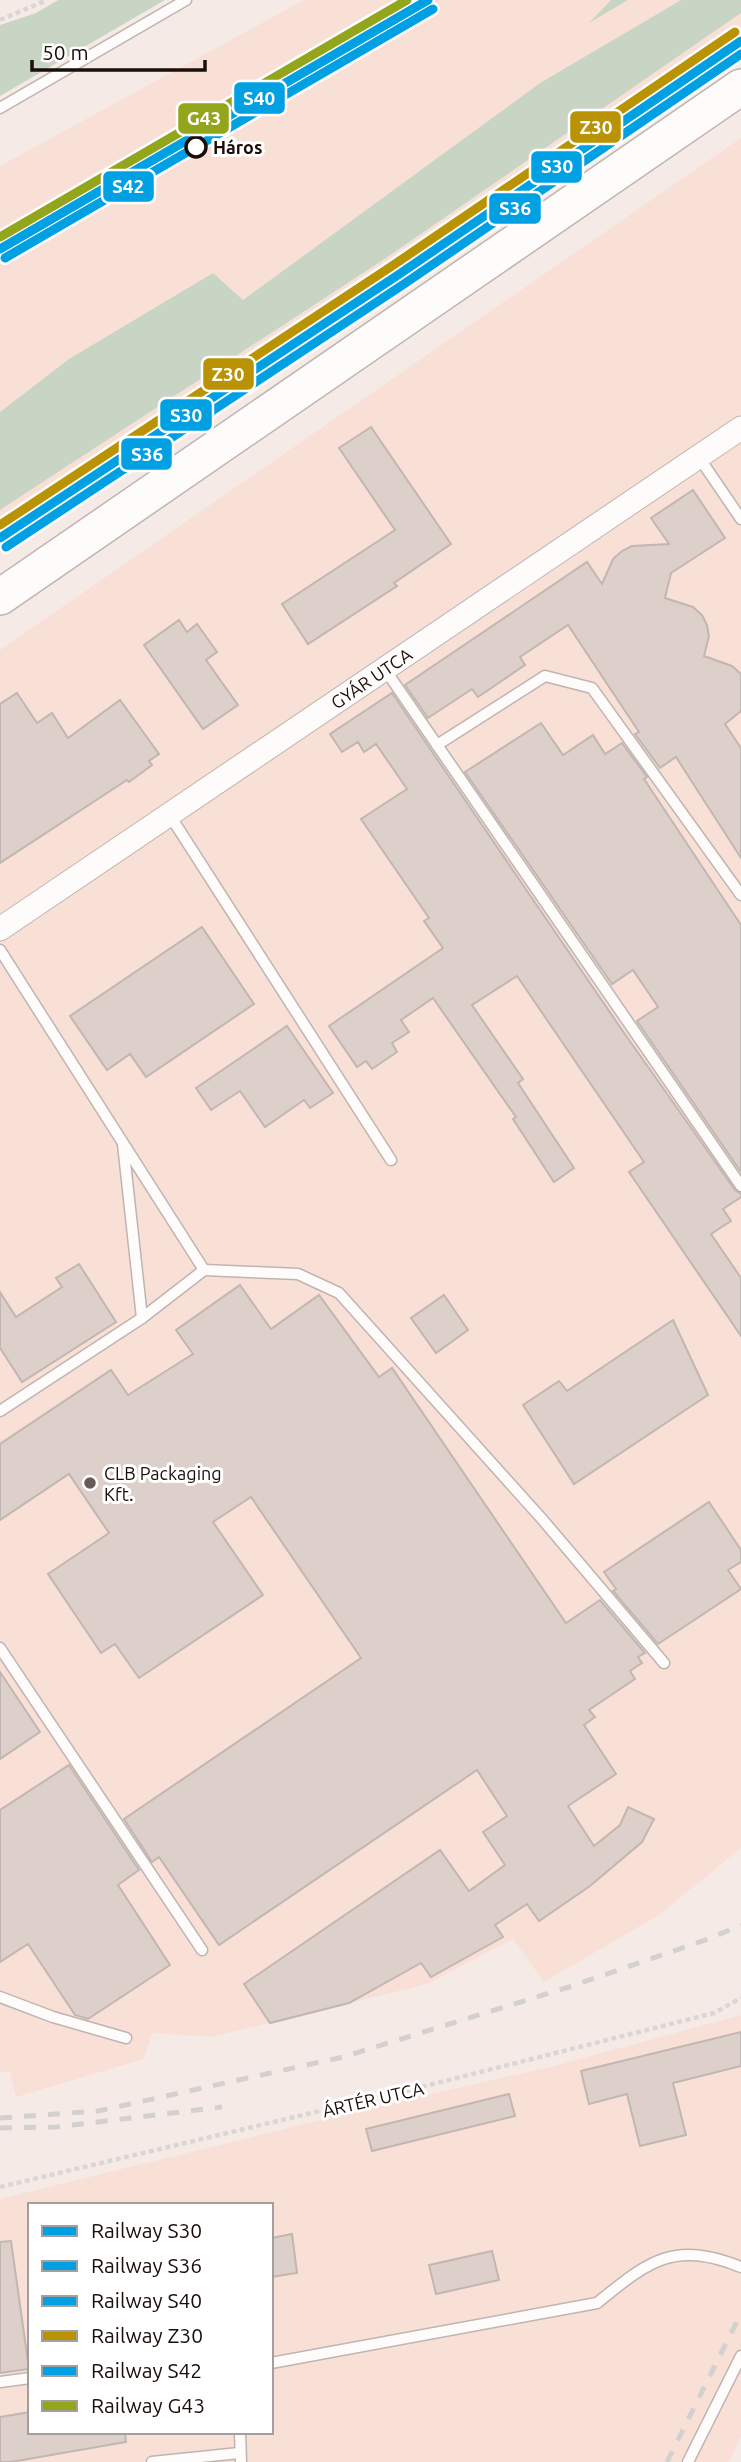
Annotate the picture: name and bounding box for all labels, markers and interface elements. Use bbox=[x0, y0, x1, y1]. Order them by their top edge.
scale bar bbox=[32, 28, 205, 72]
text: 50 m bbox=[42, 40, 89, 64]
line badge: S40 bbox=[233, 81, 286, 115]
text: S40 bbox=[243, 87, 275, 109]
line badge: G43 bbox=[177, 102, 230, 135]
text: G43 bbox=[187, 107, 221, 129]
line badge: Z30 bbox=[569, 110, 622, 144]
text: Z30 bbox=[580, 116, 612, 138]
marker: Háros bbox=[185, 136, 207, 158]
place label: Háros bbox=[213, 137, 262, 157]
line badge: S30 bbox=[530, 150, 583, 184]
text: S30 bbox=[541, 155, 573, 177]
line badge: S42 bbox=[102, 170, 155, 203]
text: S42 bbox=[112, 175, 144, 197]
line badge: S36 bbox=[488, 192, 542, 225]
text: S36 bbox=[499, 197, 531, 219]
line badge: Z30 bbox=[202, 357, 255, 391]
text: Z30 bbox=[212, 363, 244, 385]
line badge: S30 bbox=[159, 398, 213, 432]
text: S30 bbox=[170, 404, 202, 426]
line badge: S36 bbox=[120, 437, 173, 471]
text: S36 bbox=[131, 443, 163, 465]
street label: GYÁR UTCA bbox=[327, 643, 416, 712]
place label: CLB Packaging Kft. bbox=[104, 1463, 222, 1504]
marker: CLB Packaging Kft. bbox=[82, 1475, 98, 1491]
street label: ÁRTÉR UTCA bbox=[320, 2077, 426, 2120]
legend bbox=[28, 2203, 273, 2434]
text: Railway S30 bbox=[91, 2218, 202, 2242]
text: Railway S36 bbox=[91, 2253, 202, 2277]
text: Railway S40 bbox=[91, 2288, 202, 2312]
text: Railway Z30 bbox=[91, 2323, 203, 2347]
text: Railway S42 bbox=[91, 2358, 202, 2382]
text: Railway G43 bbox=[91, 2393, 205, 2417]

